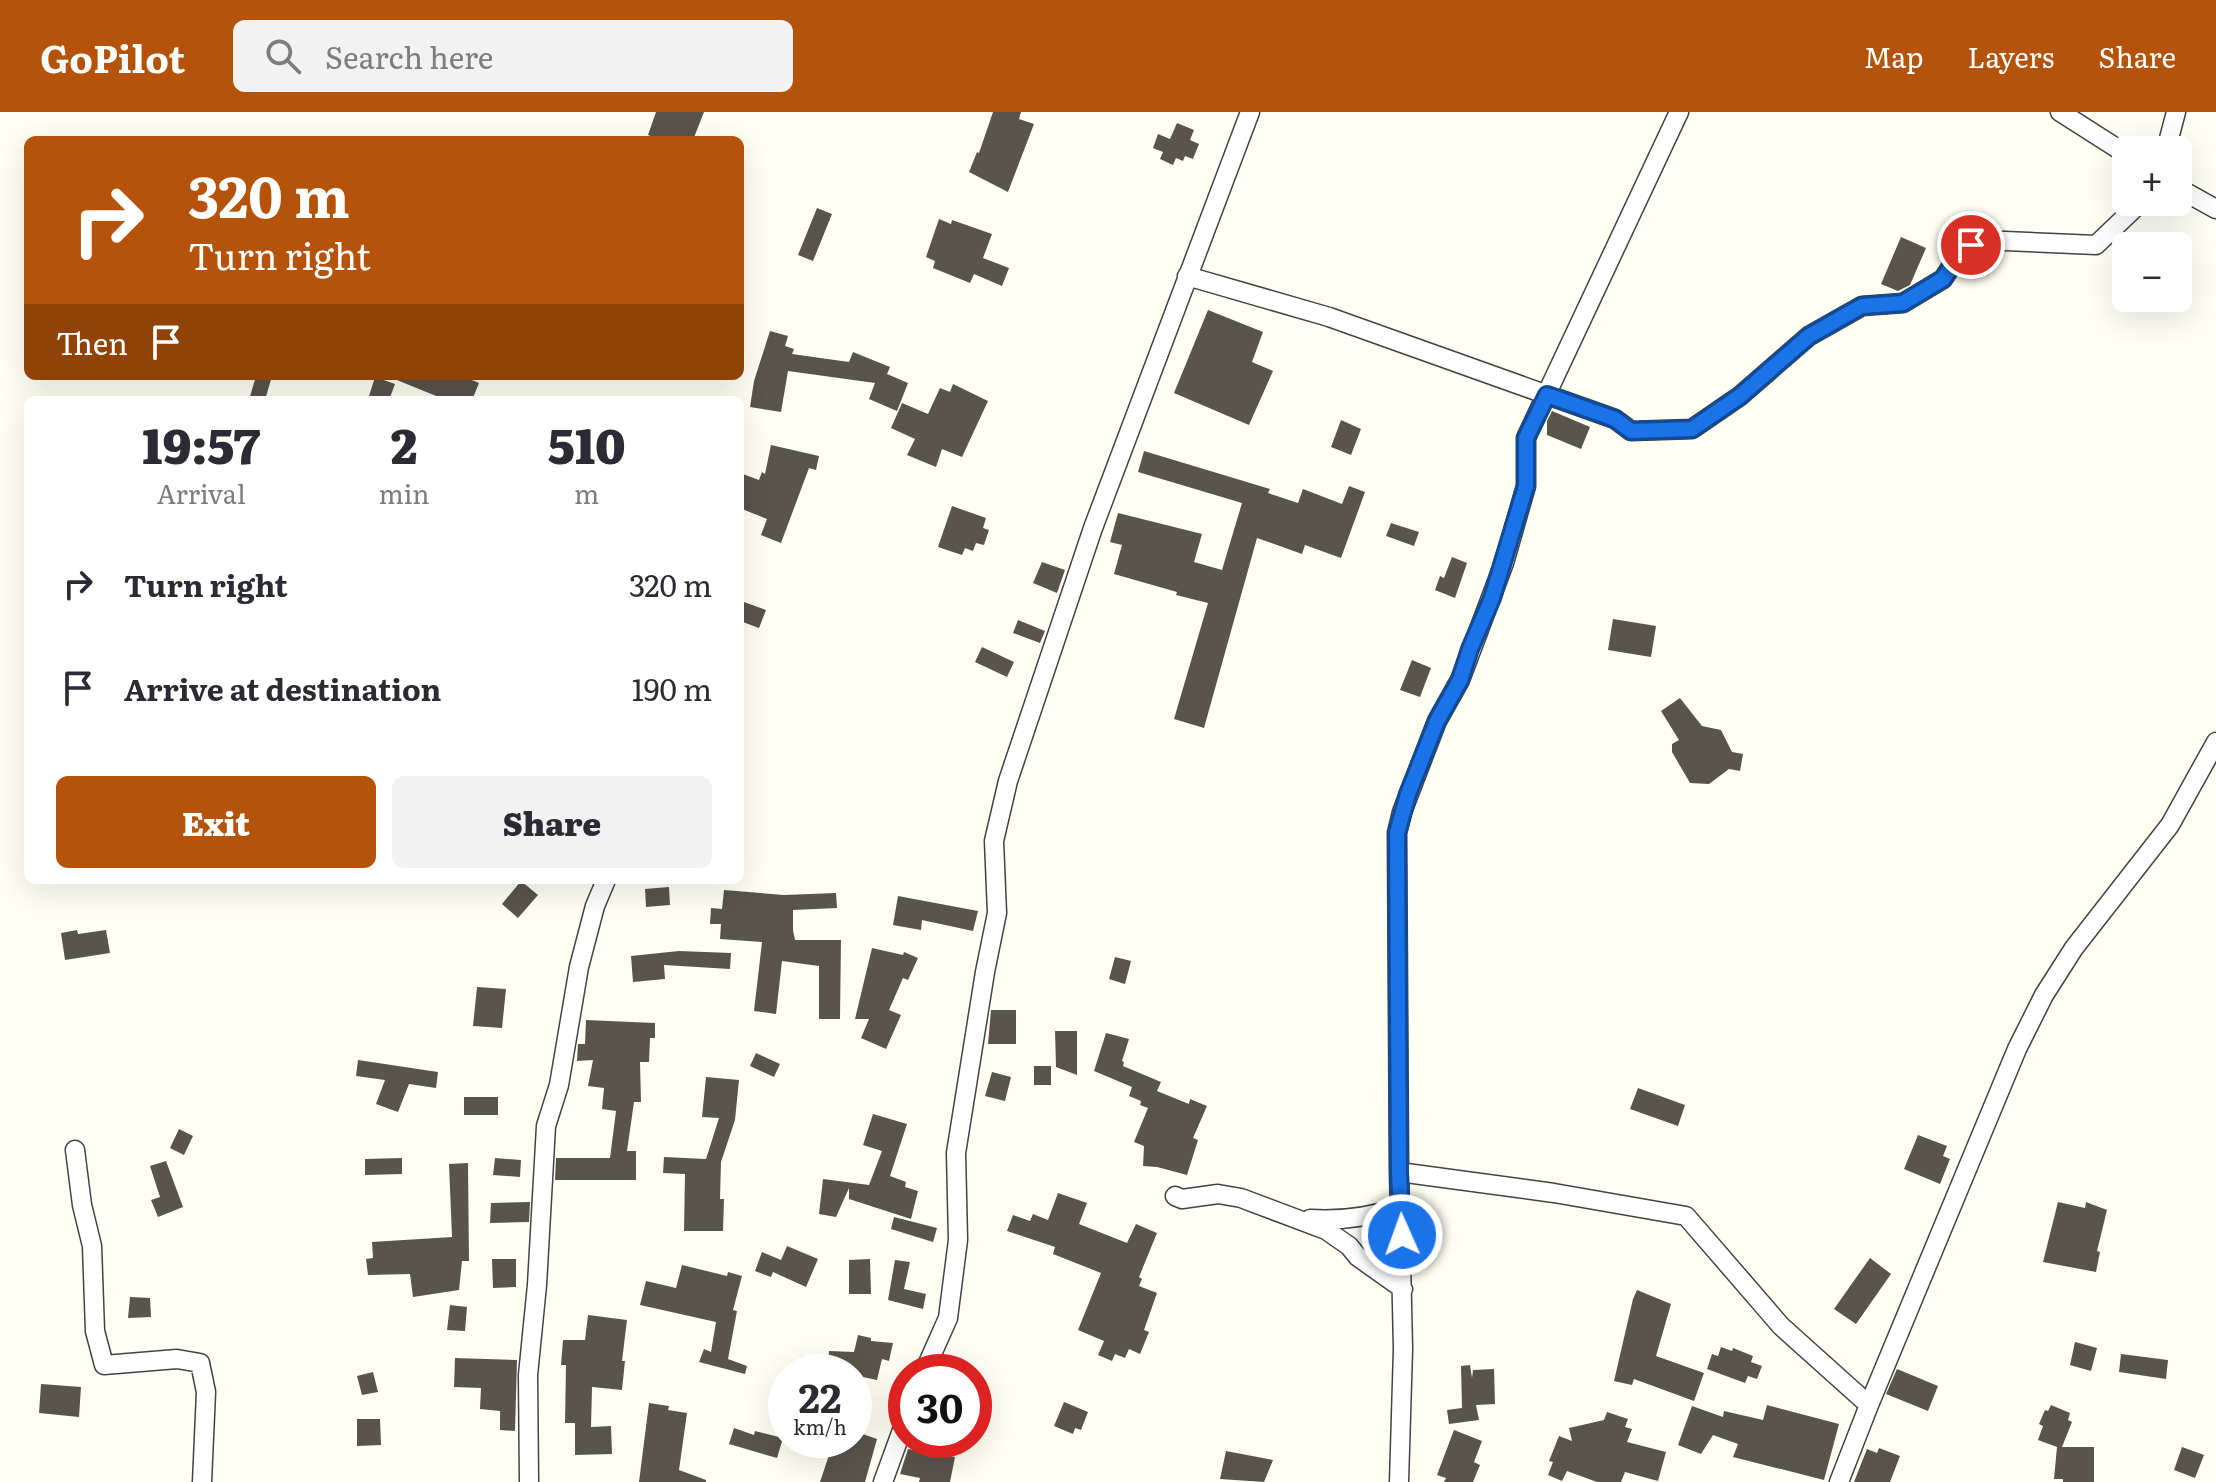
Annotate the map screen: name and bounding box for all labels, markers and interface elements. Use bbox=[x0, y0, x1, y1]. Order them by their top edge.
search box bbox=[233, 20, 793, 92]
text: GoPilot bbox=[40, 28, 185, 85]
icon: search bbox=[261, 34, 305, 78]
text: Search here bbox=[325, 34, 493, 78]
text: Map bbox=[1864, 35, 1923, 77]
text: Layers bbox=[1967, 35, 2054, 77]
text: Share bbox=[2098, 35, 2176, 77]
map controls bbox=[2112, 136, 2192, 312]
button: + bbox=[2112, 136, 2192, 216]
text: 320 m bbox=[188, 152, 350, 235]
icon: right bbox=[56, 168, 160, 272]
pin bbox=[1937, 211, 2005, 279]
icon: arrive bbox=[1949, 223, 1993, 267]
text: Turn right bbox=[188, 228, 371, 281]
button: − bbox=[2112, 232, 2192, 312]
text: Then bbox=[56, 320, 128, 364]
icon: arrive bbox=[144, 320, 188, 364]
text: 19:57 bbox=[142, 408, 260, 479]
text: 2 bbox=[391, 408, 417, 479]
text: 510 bbox=[548, 408, 626, 479]
text: Arrival bbox=[157, 473, 246, 512]
text: min bbox=[378, 473, 430, 512]
text: m bbox=[574, 473, 599, 512]
icon: right bbox=[56, 562, 100, 606]
text: Turn right bbox=[124, 562, 288, 606]
text: 320 m bbox=[629, 562, 712, 606]
icon: arrive bbox=[56, 666, 100, 710]
text: Arrive at destination bbox=[124, 666, 441, 710]
text: 190 m bbox=[632, 666, 712, 710]
button: Exit bbox=[56, 776, 376, 868]
button: Share bbox=[392, 776, 712, 868]
position arrow bbox=[1360, 1193, 1444, 1277]
speed limit sign: 30 bbox=[888, 1354, 992, 1458]
text: 22 bbox=[799, 1366, 841, 1425]
text: km/h bbox=[793, 1411, 847, 1441]

